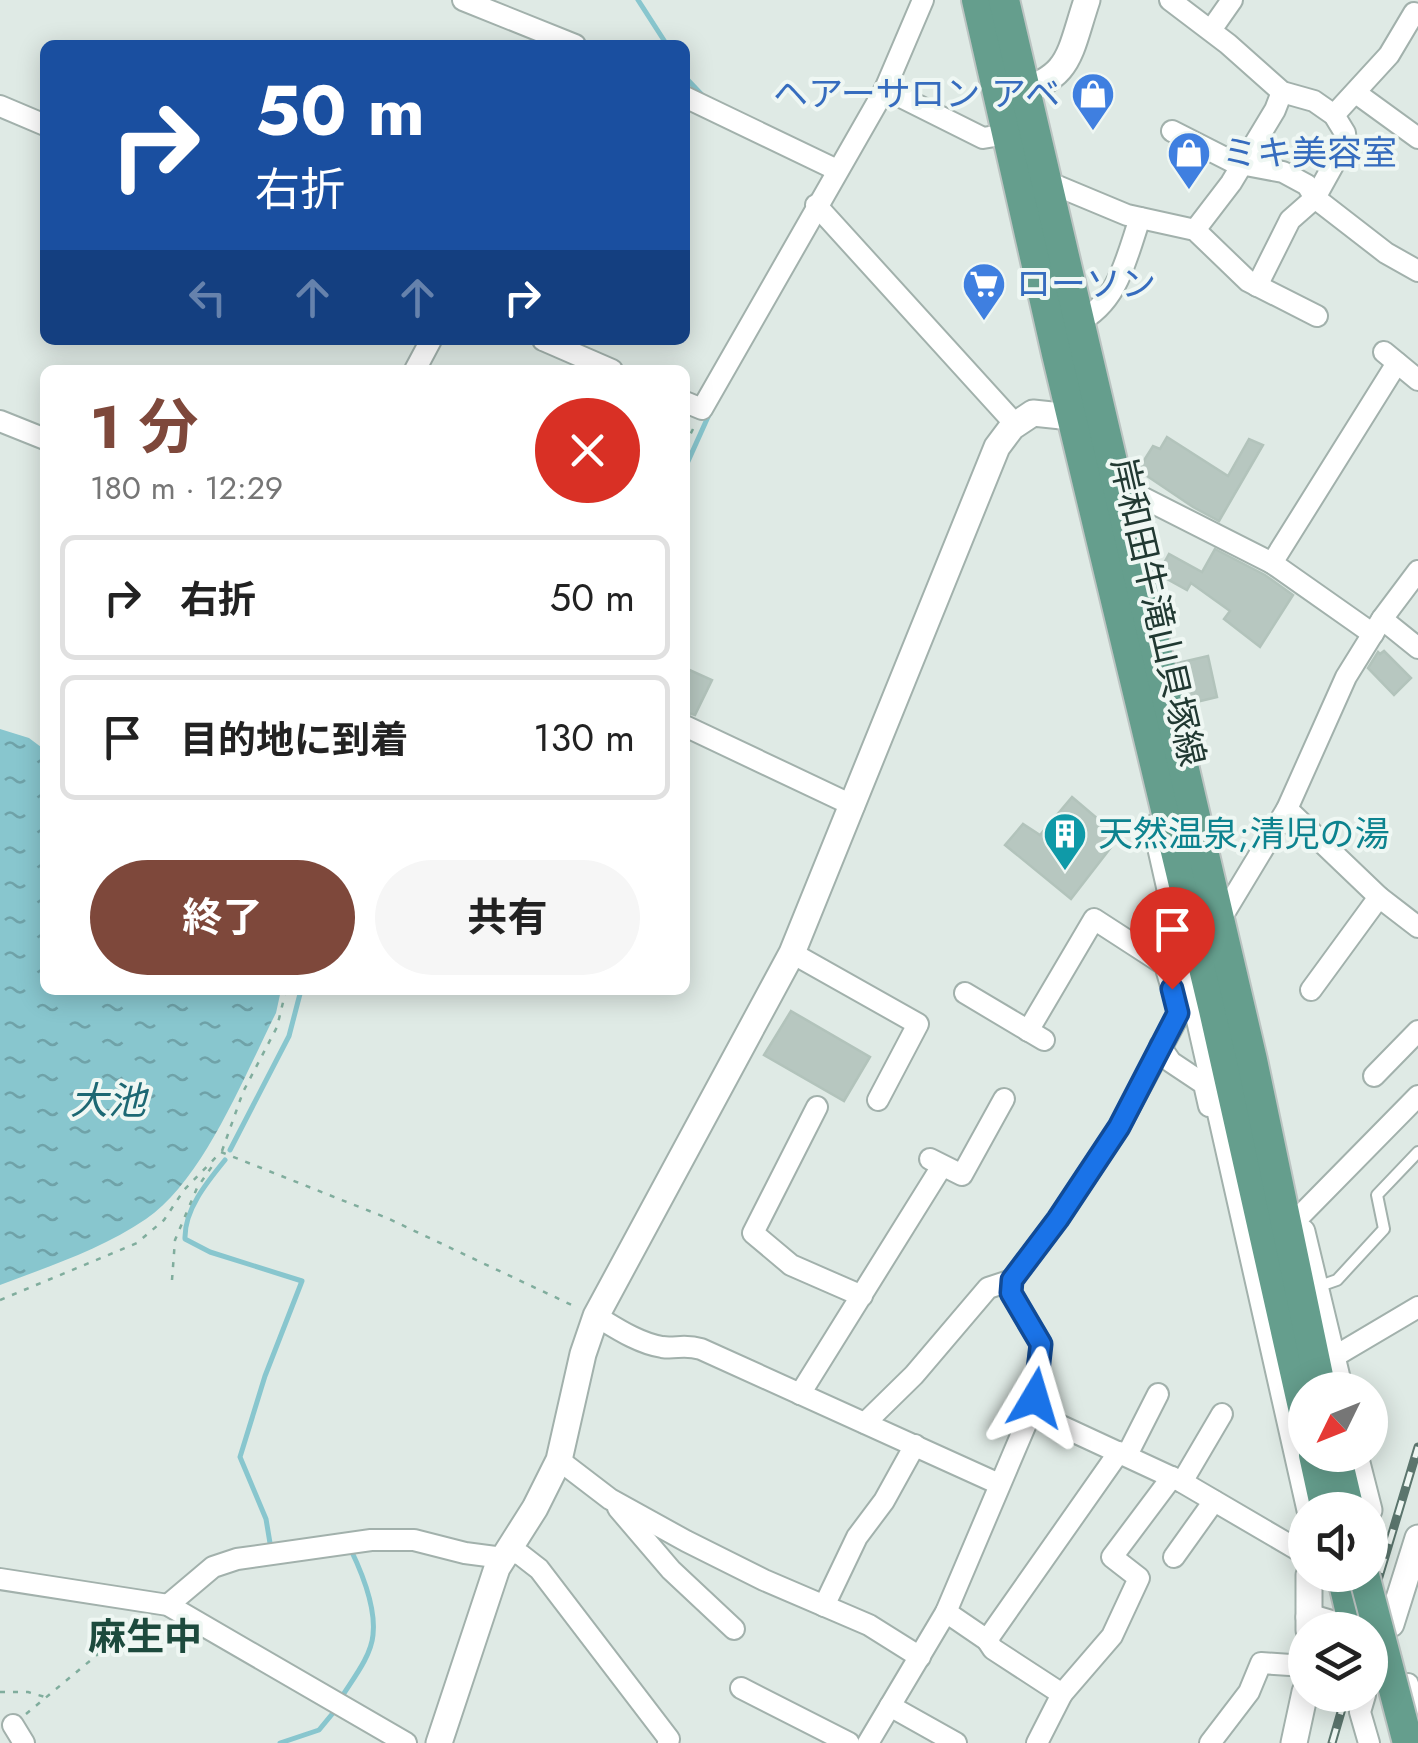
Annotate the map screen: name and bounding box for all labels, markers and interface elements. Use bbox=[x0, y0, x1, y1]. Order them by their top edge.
text: 50 m bbox=[255, 60, 425, 161]
place label: ヘアーサロン アベ bbox=[773, 69, 1060, 119]
shop icon: ヘアーサロン アベ bbox=[1070, 71, 1116, 132]
icon: right bbox=[90, 80, 220, 210]
place label: ミキ美容室 bbox=[1222, 128, 1397, 178]
shop icon: ミキ美容室 bbox=[1166, 130, 1212, 191]
text: 右折 bbox=[255, 157, 345, 222]
place label: ローソン bbox=[1016, 259, 1156, 309]
supermarket icon: ローソン bbox=[961, 261, 1007, 322]
icon: left bbox=[180, 270, 235, 325]
icon: ahead bbox=[285, 270, 340, 325]
icon: ahead bbox=[390, 270, 445, 325]
icon: right bbox=[495, 270, 550, 325]
text: 1 分 bbox=[90, 384, 199, 471]
button: close bbox=[535, 398, 640, 503]
street label: 岸和田牛滝山貝塚線 bbox=[1098, 453, 1218, 771]
text: 180 m · 12:29 bbox=[90, 465, 283, 511]
icon: right bbox=[95, 570, 150, 625]
text: 50 m bbox=[550, 570, 635, 625]
text: 右折 bbox=[180, 572, 256, 627]
icon: arrive bbox=[95, 710, 150, 765]
text: 130 m bbox=[533, 710, 635, 765]
text: 目的地に到着 bbox=[180, 712, 408, 767]
place label: 天然温泉;清児の湯 bbox=[1098, 809, 1390, 859]
building icon: 天然温泉;清児の湯 bbox=[1042, 811, 1088, 872]
button: 終了 bbox=[90, 860, 355, 975]
button: 共有 bbox=[375, 860, 640, 975]
pin bbox=[1130, 887, 1215, 990]
icon: arrive bbox=[1145, 902, 1200, 957]
water label: 大池 bbox=[70, 1073, 150, 1128]
position arrow bbox=[983, 1346, 1087, 1450]
north arrow bbox=[1288, 1372, 1388, 1472]
map controls bbox=[1288, 1372, 1388, 1712]
button: sound bbox=[1288, 1492, 1388, 1592]
district label: 麻生中 bbox=[88, 1609, 202, 1664]
button: layers bbox=[1288, 1612, 1388, 1712]

